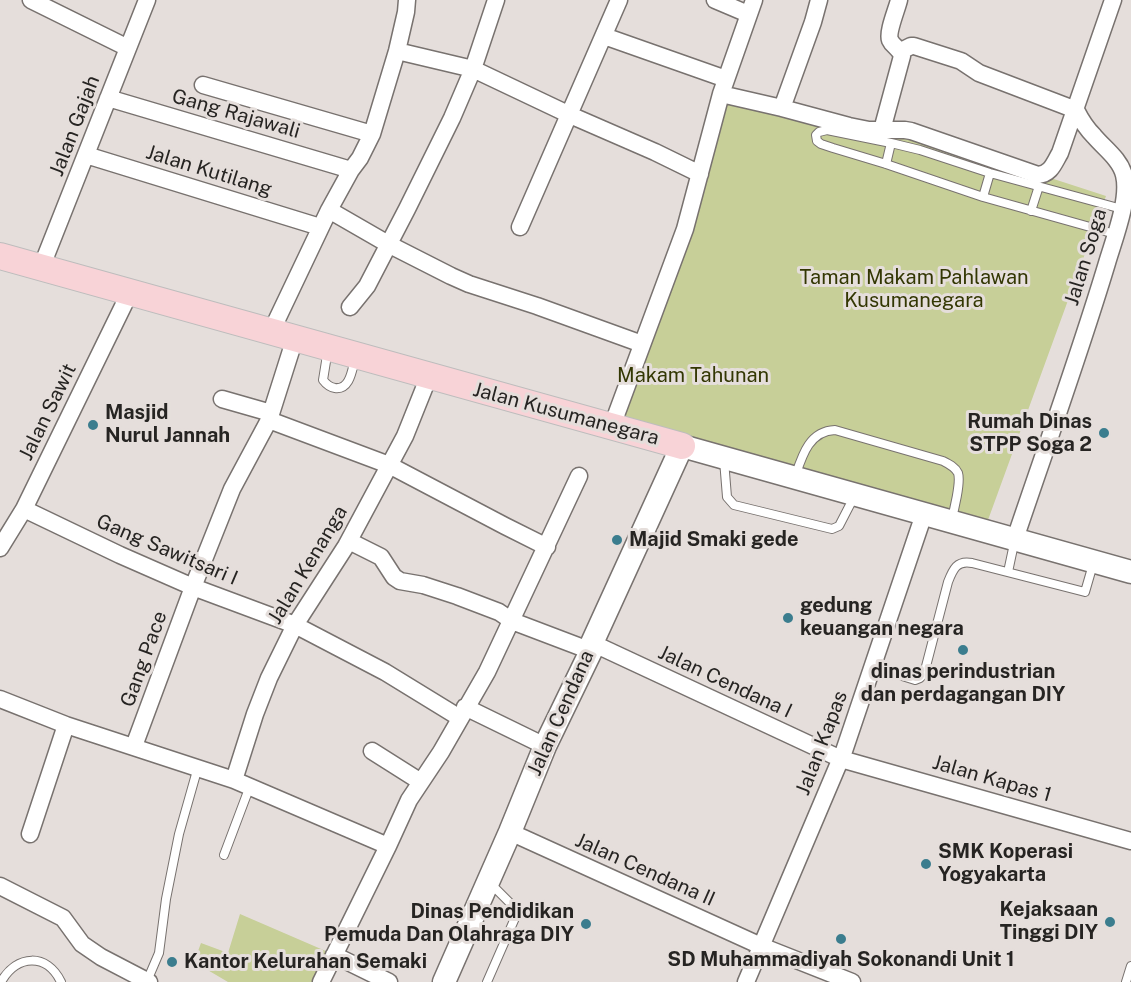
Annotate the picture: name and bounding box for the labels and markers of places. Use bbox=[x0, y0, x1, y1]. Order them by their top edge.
place label: Masjid Nurul Jannah bbox=[105, 401, 230, 448]
place label: Rumah Dinas STPP Soga 2 bbox=[967, 410, 1092, 457]
marker: Masjid Nurul Jannah bbox=[86, 418, 100, 432]
marker: Rumah Dinas STPP Soga 2 bbox=[1097, 426, 1111, 440]
place label: Majid Smaki gede bbox=[629, 528, 798, 552]
marker: Majid Smaki gede bbox=[610, 533, 624, 547]
place label: gedung keuangan negara bbox=[800, 594, 964, 641]
marker: gedung keuangan negara bbox=[781, 611, 795, 625]
marker: dinas perindustrian dan perdagangan DIY bbox=[956, 643, 970, 657]
place label: dinas perindustrian dan perdagangan DIY bbox=[861, 660, 1065, 707]
place label: SMK Koperasi Yogyakarta bbox=[938, 840, 1073, 887]
marker: SMK Koperasi Yogyakarta bbox=[919, 857, 933, 871]
place label: Kejaksaan Tinggi DIY bbox=[999, 898, 1098, 945]
place label: Dinas Pendidikan Pemuda Dan Olahraga DIY bbox=[324, 900, 574, 947]
marker: Kejaksaan Tinggi DIY bbox=[1103, 915, 1117, 929]
marker: Dinas Pendidikan Pemuda Dan Olahraga DIY bbox=[579, 917, 593, 931]
marker: SD Muhammadiyah Sokonandi Unit 1 bbox=[834, 932, 848, 946]
place label: SD Muhammadiyah Sokonandi Unit 1 bbox=[667, 948, 1015, 972]
place label: Kantor Kelurahan Semaki bbox=[184, 950, 427, 974]
marker: Kantor Kelurahan Semaki bbox=[165, 955, 179, 969]

